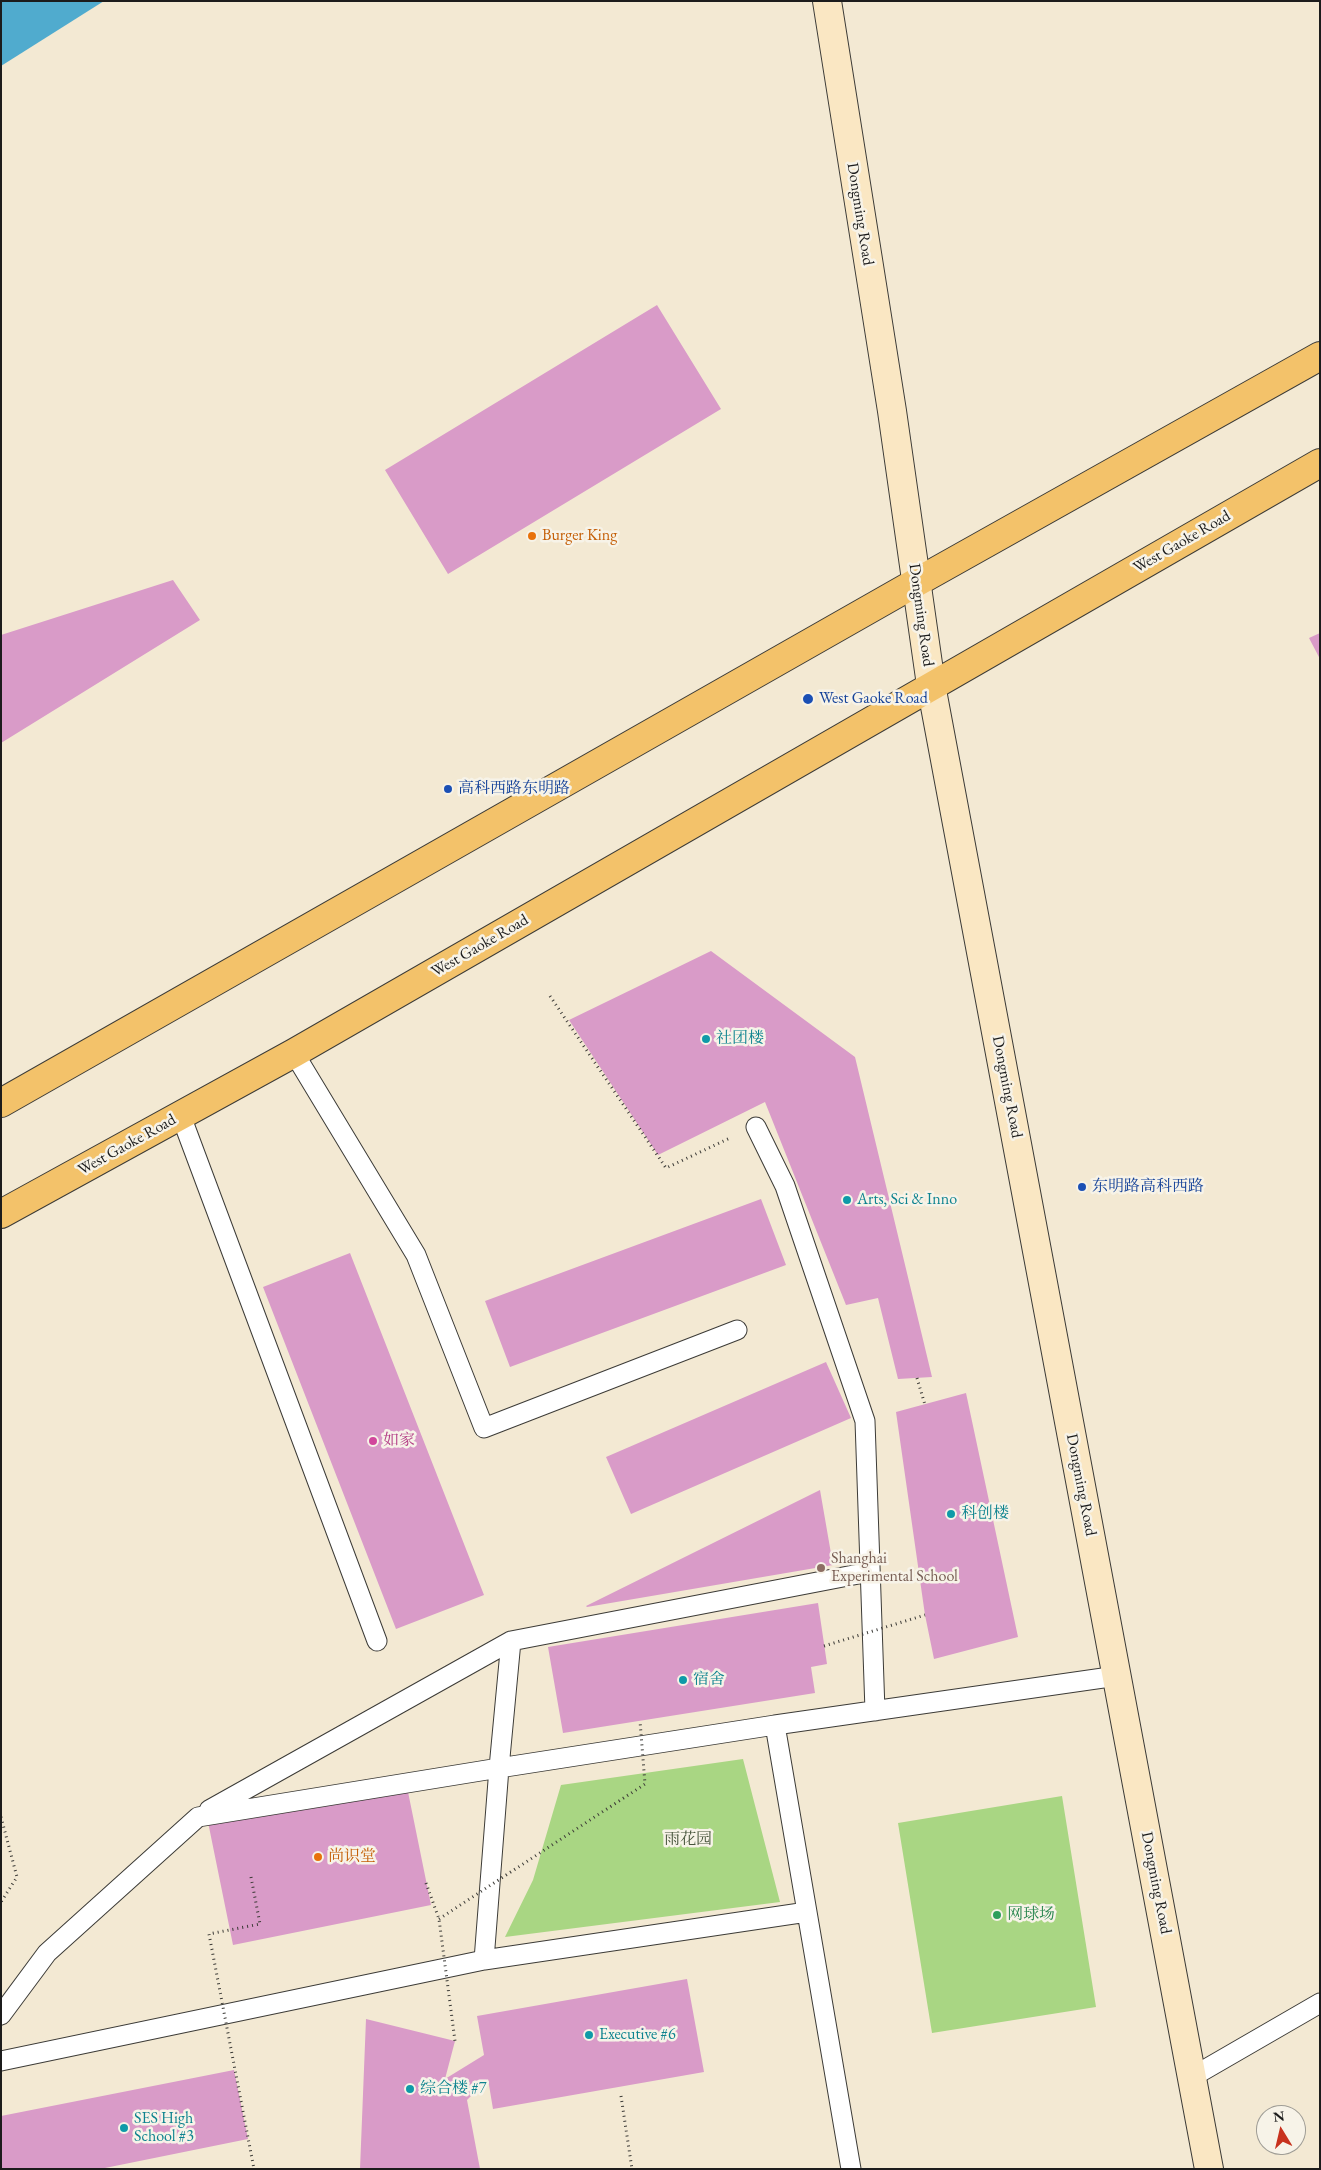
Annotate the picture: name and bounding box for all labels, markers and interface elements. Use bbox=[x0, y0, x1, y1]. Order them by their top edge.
street label: Dongming Road bbox=[842, 161, 878, 267]
street label: West Gaoke Road bbox=[1130, 506, 1234, 578]
place label: Burger King bbox=[542, 526, 617, 546]
marker: Burger King bbox=[526, 530, 538, 542]
street label: Dongming Road bbox=[904, 562, 938, 668]
place label: West Gaoke Road bbox=[819, 689, 928, 709]
marker: West Gaoke Road bbox=[801, 692, 815, 706]
place label: 高科西路东明路 bbox=[458, 779, 570, 799]
marker: 高科西路东明路 bbox=[442, 783, 454, 795]
street label: West Gaoke Road bbox=[428, 910, 532, 982]
place label: 社团楼 bbox=[716, 1029, 764, 1049]
marker: 社团楼 bbox=[700, 1033, 712, 1045]
street label: Dongming Road bbox=[988, 1034, 1026, 1140]
street label: West Gaoke Road bbox=[75, 1110, 179, 1180]
place label: 东明路高科西路 bbox=[1092, 1177, 1204, 1197]
marker: 东明路高科西路 bbox=[1076, 1181, 1088, 1193]
place label: Arts, Sci & Inno bbox=[857, 1190, 957, 1210]
marker: Arts, Sci & Inno bbox=[841, 1194, 853, 1206]
place label: 如家 bbox=[383, 1431, 415, 1451]
street label: Dongming Road bbox=[1062, 1432, 1100, 1538]
marker: 如家 bbox=[367, 1435, 379, 1447]
place label: 科创楼 bbox=[961, 1504, 1009, 1524]
marker: 科创楼 bbox=[945, 1508, 957, 1520]
place label: Shanghai Experimental School bbox=[831, 1549, 958, 1587]
marker: Shanghai Experimental School bbox=[815, 1562, 827, 1574]
place label: 宿舍 bbox=[693, 1670, 725, 1690]
marker: 宿舍 bbox=[677, 1674, 689, 1686]
park label: 雨花园 bbox=[664, 1830, 712, 1850]
street label: Dongming Road bbox=[1137, 1830, 1175, 1936]
place label: 尚识堂 bbox=[328, 1847, 376, 1867]
marker: 尚识堂 bbox=[312, 1851, 324, 1863]
place label: 网球场 bbox=[1007, 1905, 1055, 1925]
marker: 网球场 bbox=[991, 1909, 1003, 1921]
place label: Executive #6 bbox=[599, 2025, 676, 2045]
marker: Executive #6 bbox=[583, 2029, 595, 2041]
place label: 综合楼 #7 bbox=[420, 2079, 486, 2099]
marker: 综合楼 #7 bbox=[404, 2083, 416, 2095]
north arrow bbox=[1256, 2105, 1306, 2155]
text: N bbox=[1272, 2106, 1286, 2126]
place label: SES High School #3 bbox=[134, 2109, 194, 2147]
marker: SES High School #3 bbox=[118, 2122, 130, 2134]

